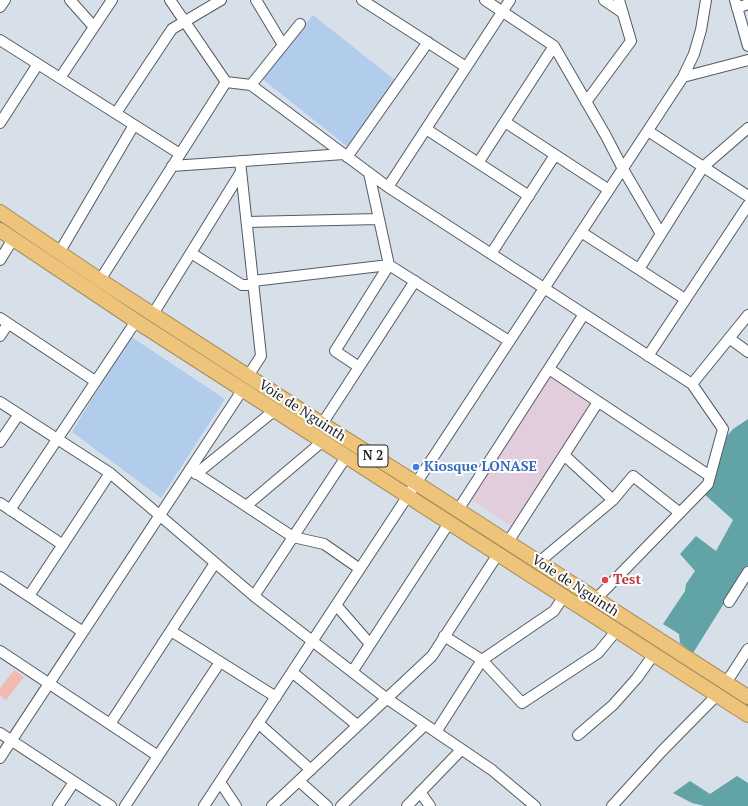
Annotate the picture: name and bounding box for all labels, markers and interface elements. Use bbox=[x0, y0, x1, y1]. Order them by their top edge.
street label: Voie de Nguinth bbox=[255, 377, 349, 445]
road number: N 2 bbox=[358, 445, 388, 467]
place label: Kiosque LONASE bbox=[424, 459, 537, 475]
marker: Kiosque LONASE bbox=[411, 462, 421, 472]
street label: Voie de Nguinth bbox=[528, 552, 622, 620]
place label: Test bbox=[613, 572, 641, 588]
marker: Test bbox=[600, 575, 610, 585]

